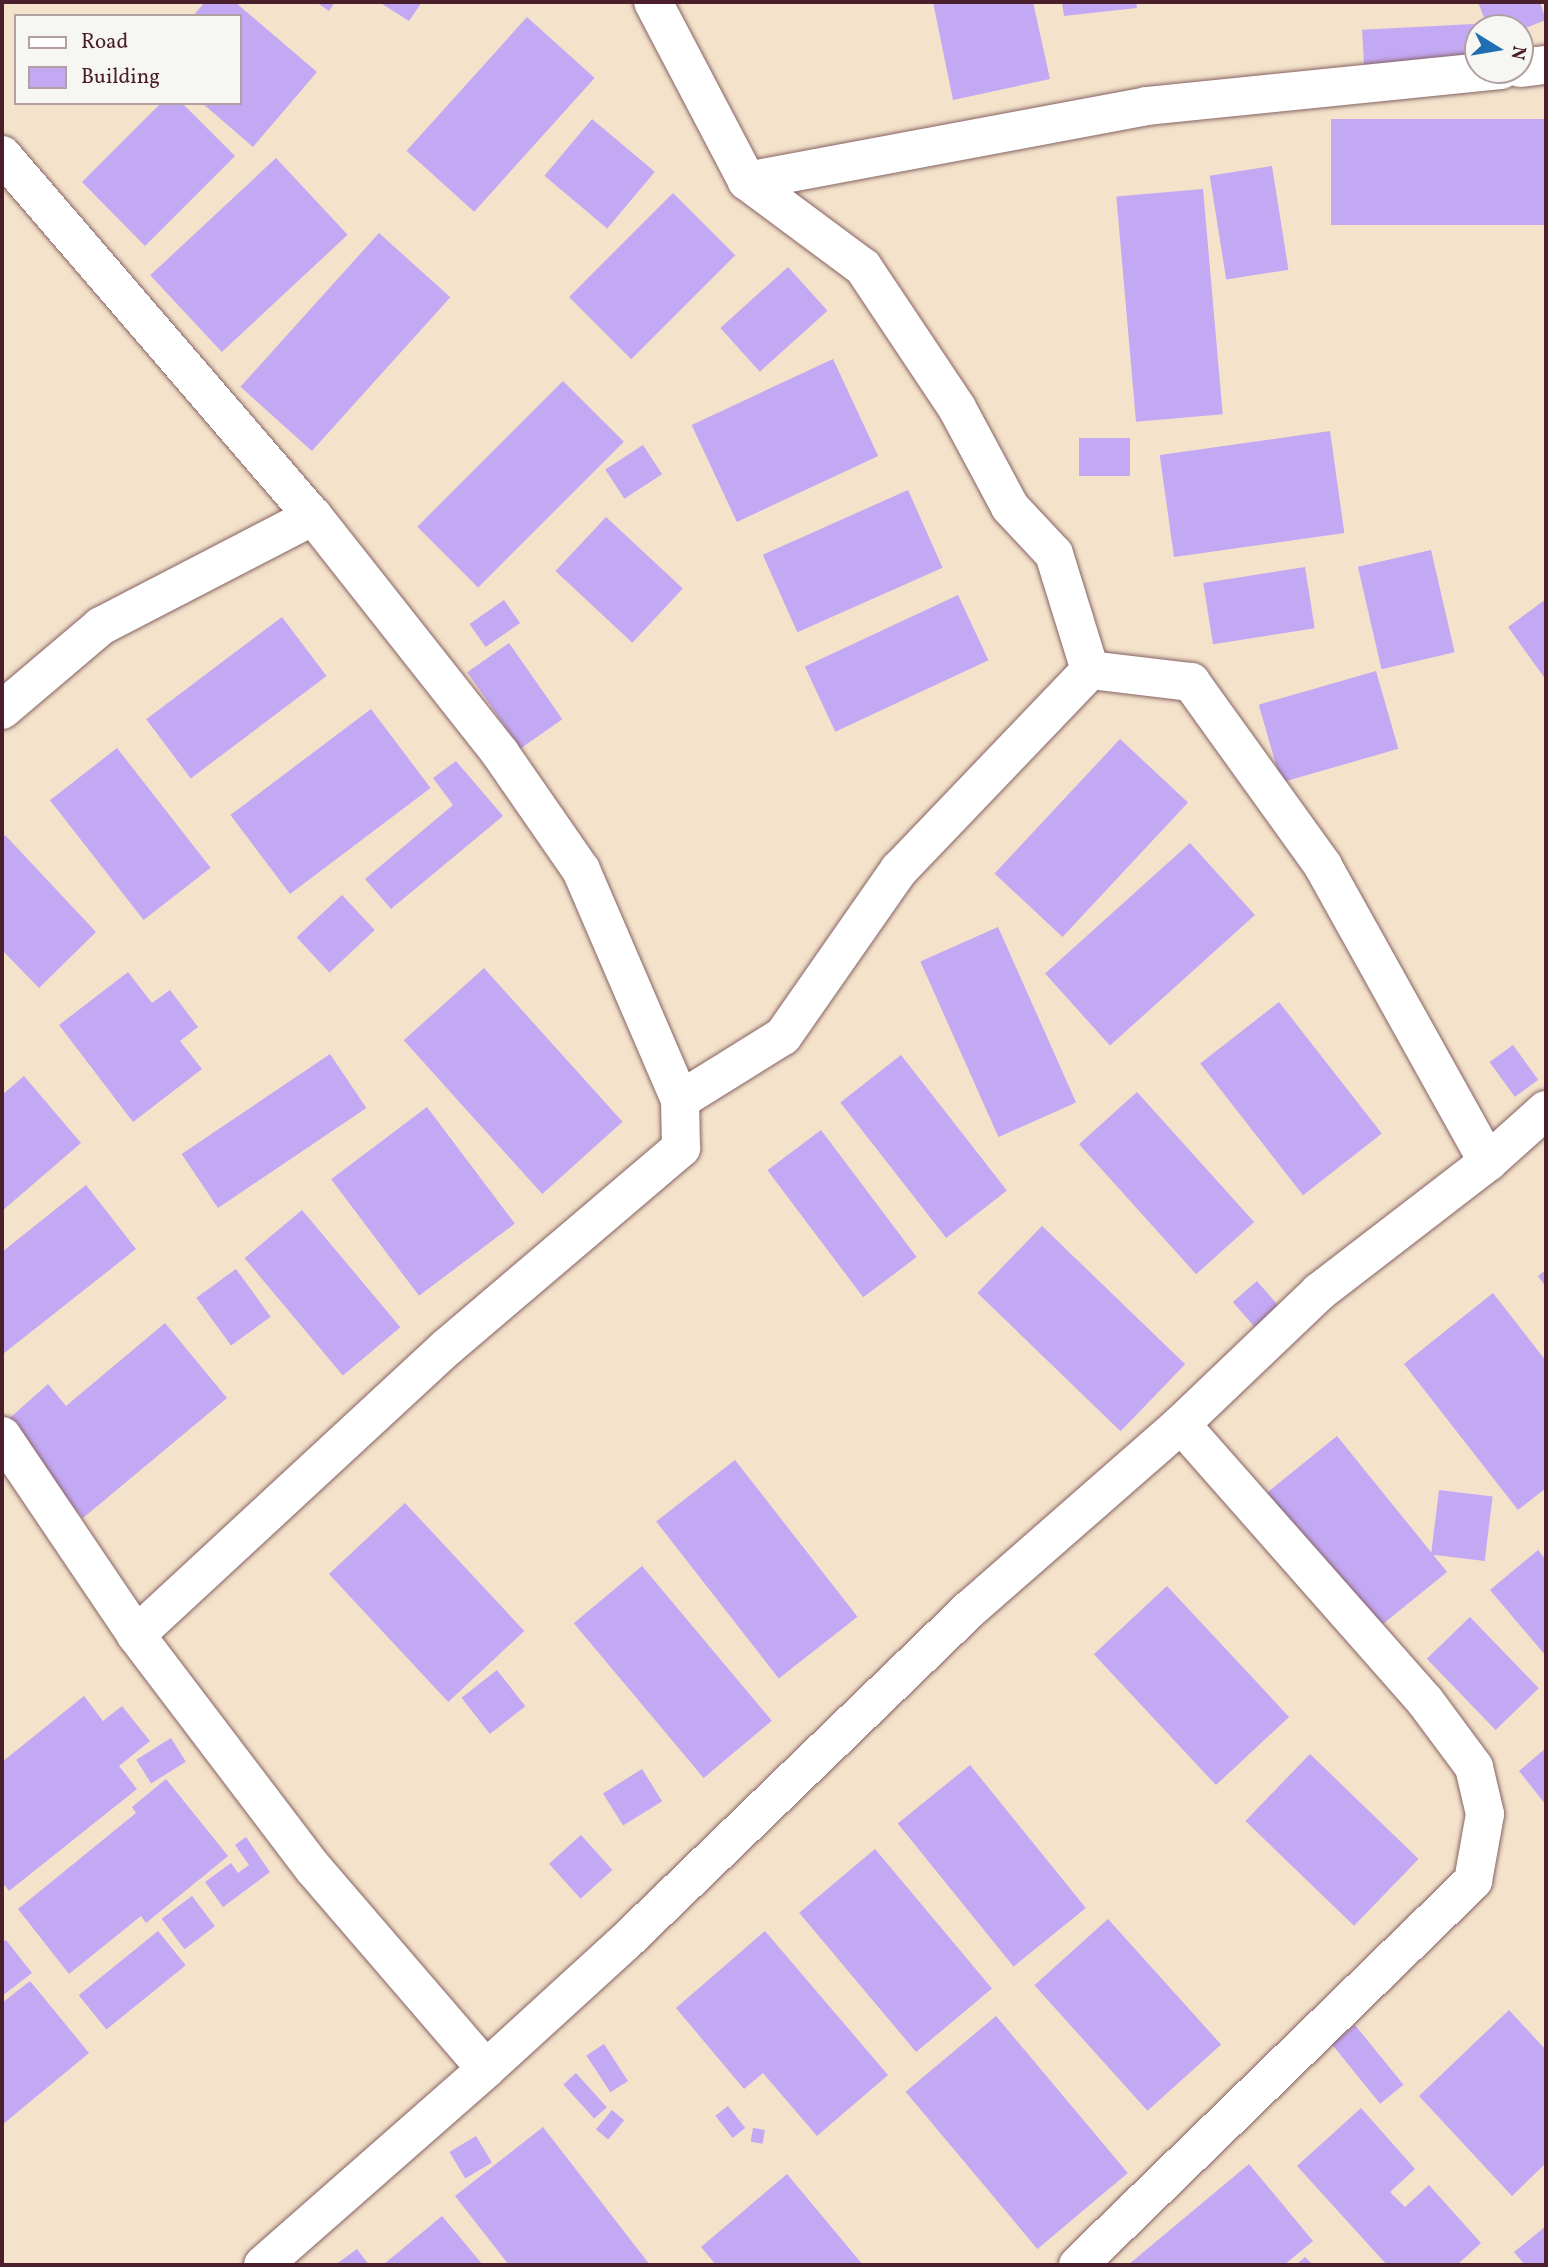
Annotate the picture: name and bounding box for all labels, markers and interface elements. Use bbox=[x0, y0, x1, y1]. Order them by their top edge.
legend bbox=[14, 14, 242, 105]
north arrow bbox=[1464, 14, 1534, 84]
text: Road bbox=[81, 28, 128, 57]
text: N bbox=[1504, 43, 1532, 62]
text: Building bbox=[81, 63, 160, 92]

